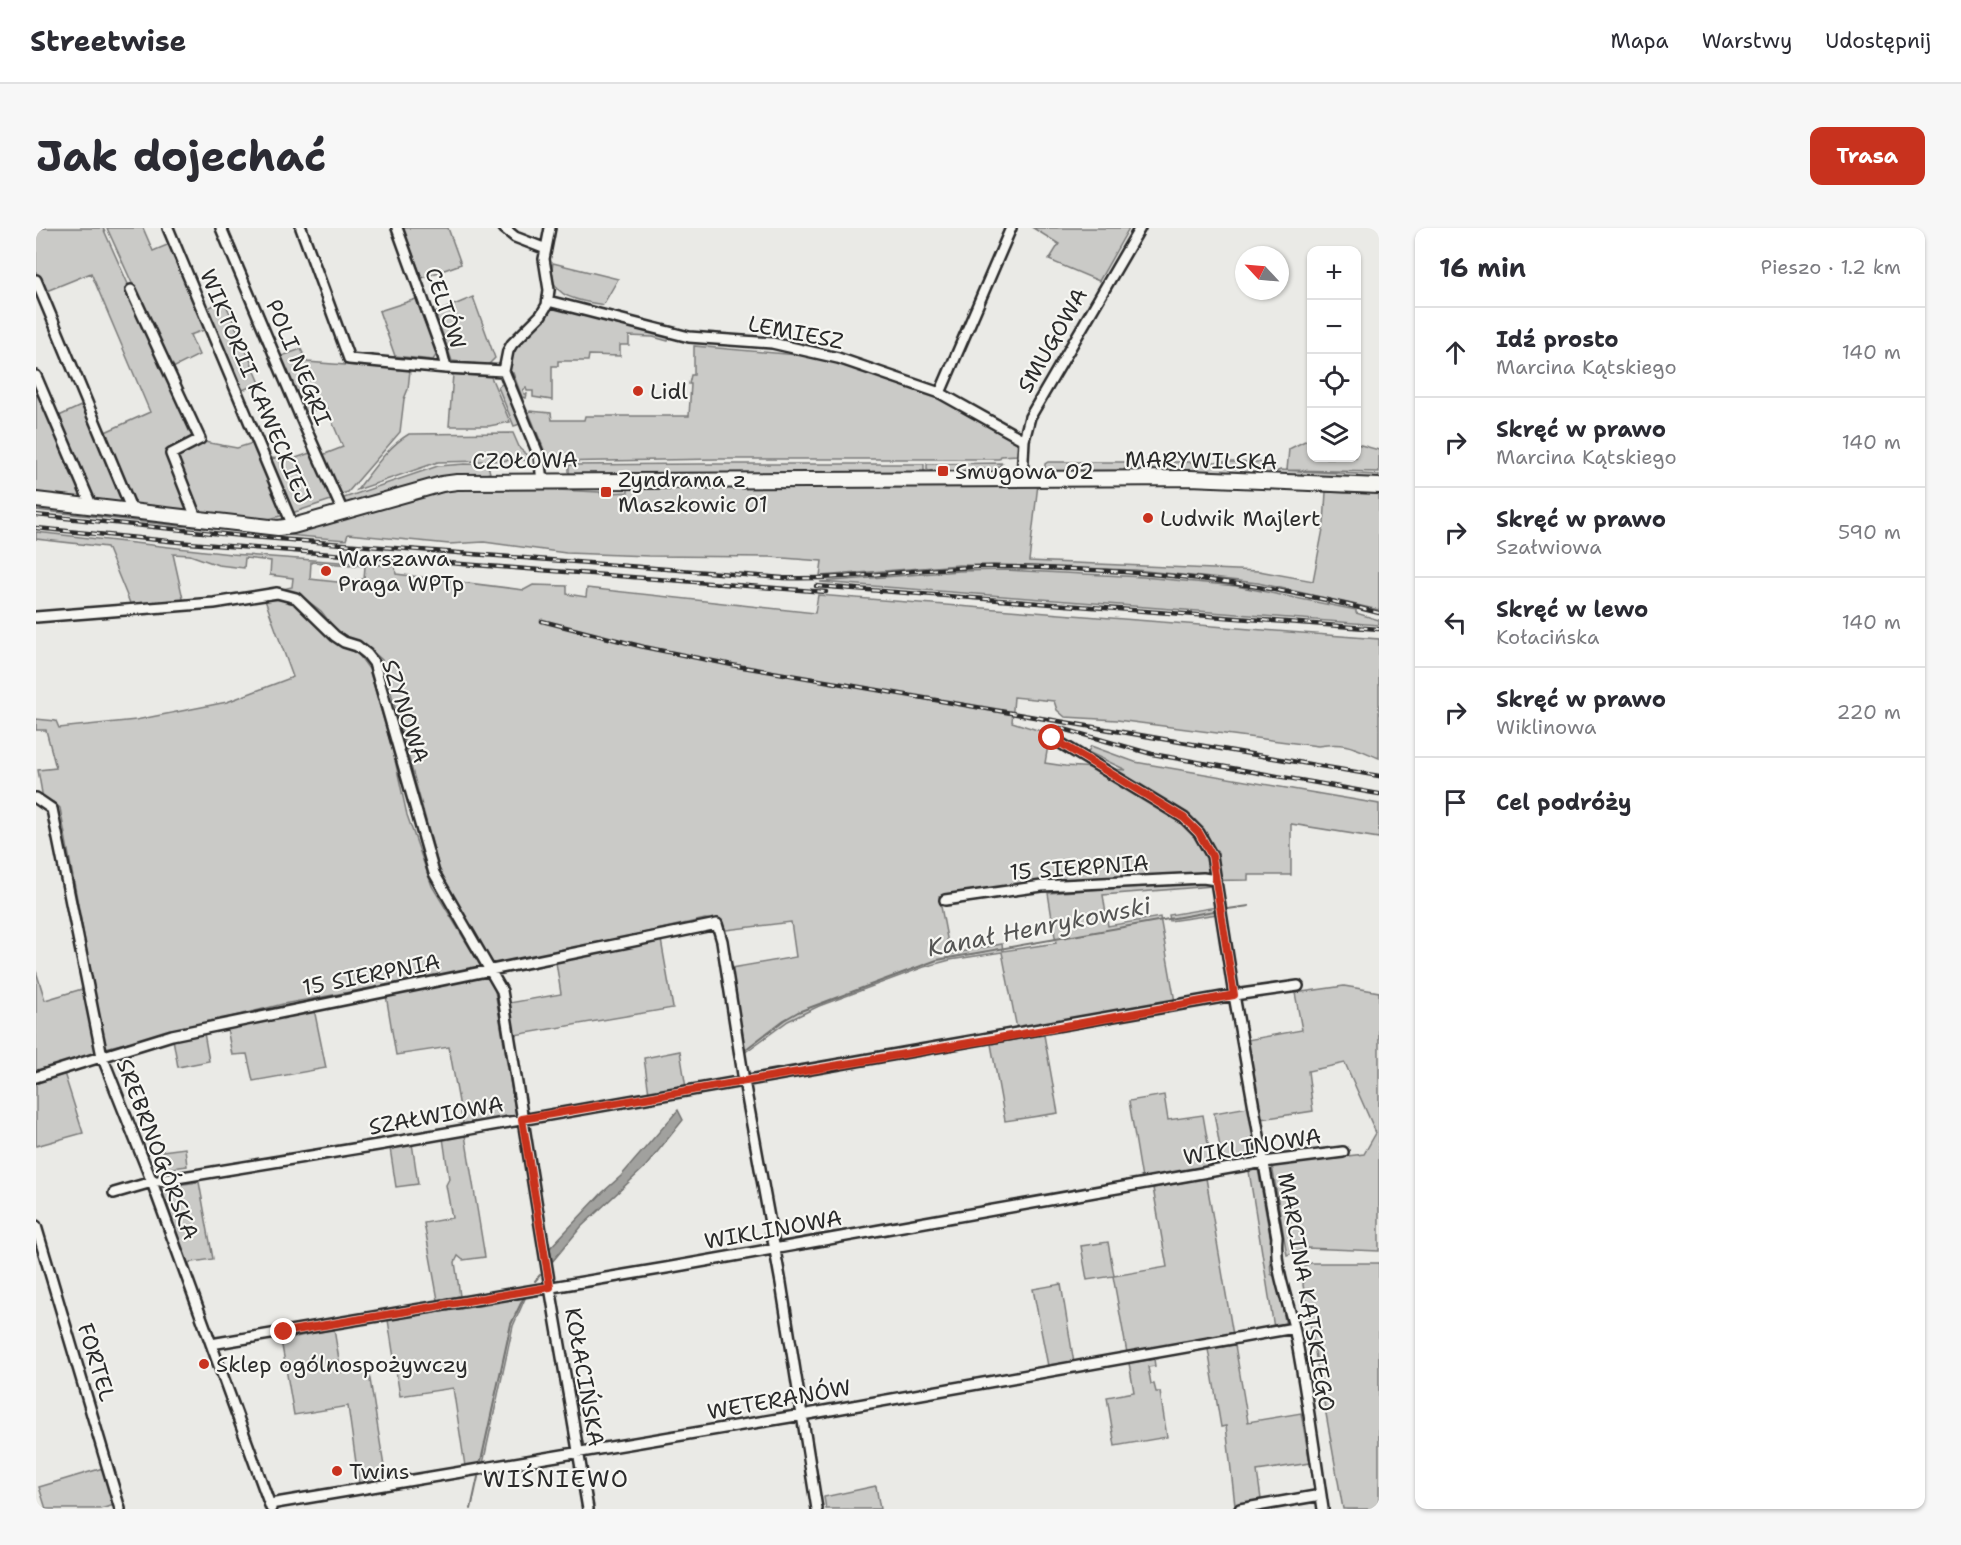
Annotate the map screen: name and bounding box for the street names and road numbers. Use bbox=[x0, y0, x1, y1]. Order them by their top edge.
street label: CELTÓW bbox=[418, 263, 473, 353]
street label: WIKTORII KAWECKIEJ bbox=[193, 265, 318, 508]
street label: SMUGOWA bbox=[1011, 283, 1094, 398]
street label: POLI NEGRI bbox=[259, 295, 338, 430]
street label: LEMIESZ bbox=[746, 309, 846, 356]
street label: CZOŁOWA bbox=[472, 445, 578, 476]
street label: MARYWILSKA bbox=[1125, 445, 1277, 476]
street label: SZYNOWA bbox=[375, 656, 436, 767]
street label: 15 SIERPNIA bbox=[1008, 848, 1150, 887]
street label: 15 SIERPNIA bbox=[300, 947, 442, 1002]
street label: SREBRNOGÓRSKA bbox=[110, 1054, 205, 1244]
street label: SZAŁWIOWA bbox=[366, 1089, 506, 1142]
street label: WIKLINOWA bbox=[1181, 1121, 1323, 1172]
street label: MARCINA KĄTSKIEGO bbox=[1271, 1170, 1342, 1414]
street label: WIKLINOWA bbox=[702, 1203, 844, 1256]
street label: KOŁACIŃSKA bbox=[558, 1305, 611, 1449]
street label: FORTEL bbox=[71, 1319, 122, 1405]
street label: WETERANÓW bbox=[705, 1373, 853, 1426]

